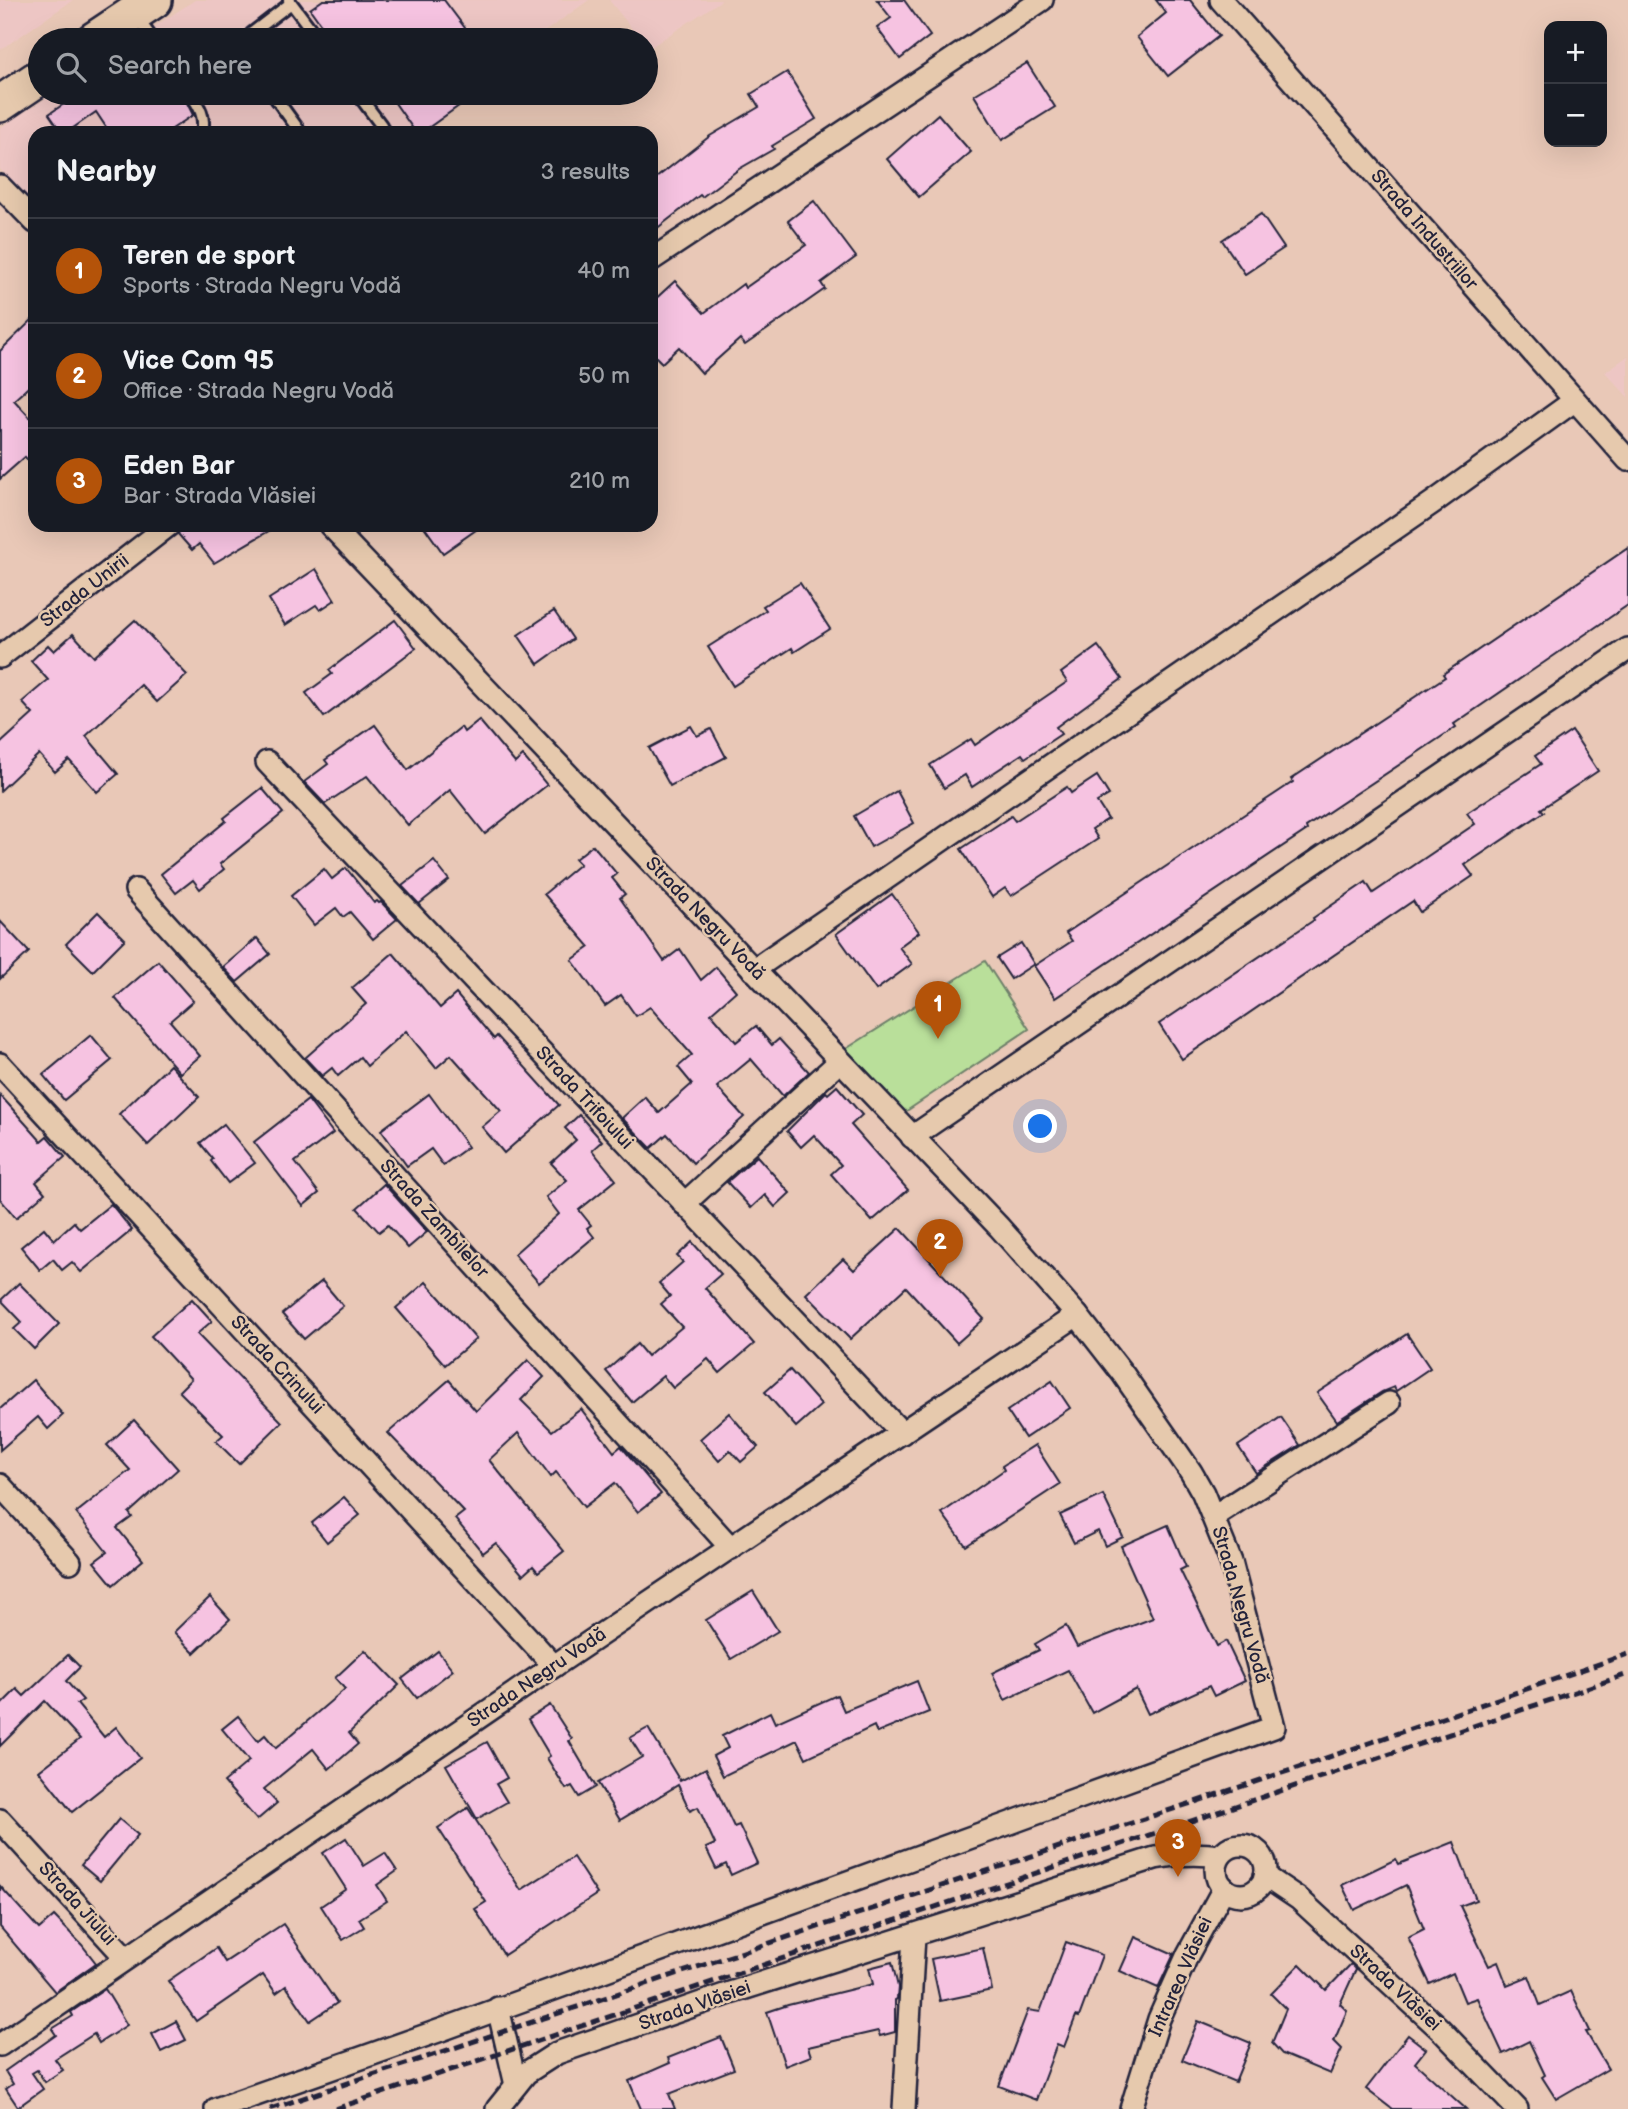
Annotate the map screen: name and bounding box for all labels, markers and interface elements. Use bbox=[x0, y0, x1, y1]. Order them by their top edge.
map controls bbox=[1544, 21, 1607, 147]
button: + bbox=[1544, 21, 1607, 84]
search box bbox=[28, 28, 658, 105]
icon: search bbox=[52, 48, 90, 86]
text: Search here bbox=[108, 51, 252, 82]
button: − bbox=[1544, 84, 1607, 147]
text: Nearby bbox=[56, 154, 156, 190]
text: 3 results bbox=[541, 158, 630, 186]
street label: Strada Industriilor bbox=[1365, 165, 1483, 296]
text: Teren de sport bbox=[123, 241, 295, 272]
text: 1 bbox=[74, 257, 84, 285]
text: 40 m bbox=[577, 257, 630, 285]
text: Sports · Strada Negru Vodă bbox=[123, 272, 401, 300]
text: Vice Com 95 bbox=[123, 346, 274, 377]
text: 2 bbox=[72, 362, 86, 390]
text: 50 m bbox=[578, 362, 630, 390]
text: Office · Strada Negru Vodă bbox=[123, 377, 394, 405]
text: Eden Bar bbox=[123, 451, 235, 482]
text: 3 bbox=[72, 467, 86, 495]
text: 210 m bbox=[569, 467, 630, 495]
text: Bar · Strada Vlăsiei bbox=[123, 482, 316, 510]
street label: Strada Unirii bbox=[36, 549, 134, 633]
street label: Strada Negru Vodă bbox=[640, 853, 770, 985]
pin: 1 bbox=[915, 981, 961, 1039]
street label: Strada Trifoiului bbox=[530, 1042, 638, 1154]
your location bbox=[1023, 1109, 1057, 1143]
street label: Strada Zambilelor bbox=[375, 1155, 494, 1284]
pin: 2 bbox=[917, 1219, 963, 1277]
street label: Strada Crinului bbox=[225, 1311, 329, 1419]
street label: Strada Negru Vodă bbox=[1207, 1524, 1273, 1686]
street label: Strada Negru Vodă bbox=[463, 1623, 611, 1733]
pin: 3 bbox=[1155, 1819, 1201, 1877]
street label: Strada Jiului bbox=[33, 1857, 121, 1951]
street label: Intrarea Vlăsiei bbox=[1144, 1913, 1218, 2041]
street label: Strada Vlăsiei bbox=[1344, 1940, 1446, 2036]
street label: Strada Vlăsiei bbox=[636, 1976, 754, 2036]

